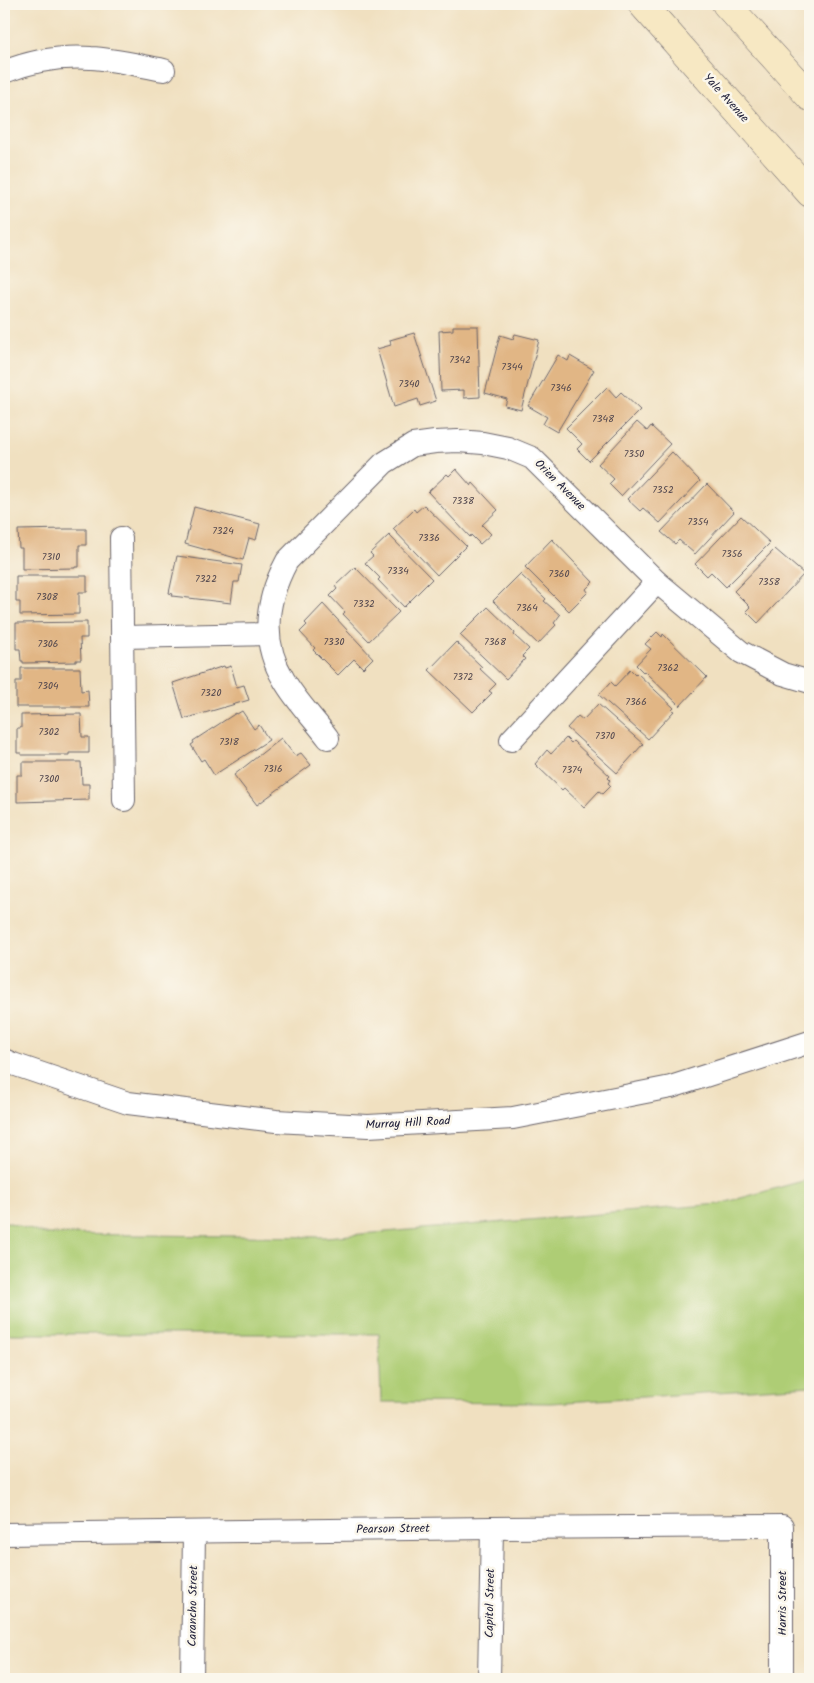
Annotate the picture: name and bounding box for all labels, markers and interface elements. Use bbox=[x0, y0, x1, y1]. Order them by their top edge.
street label: Yale Avenue bbox=[699, 69, 754, 127]
house number: 7342 bbox=[449, 352, 471, 368]
house number: 7344 bbox=[501, 359, 523, 375]
house number: 7340 bbox=[399, 376, 419, 392]
house number: 7346 bbox=[550, 380, 572, 396]
house number: 7348 bbox=[592, 411, 615, 427]
house number: 7350 bbox=[624, 446, 644, 462]
street label: Orien Avenue bbox=[530, 455, 591, 516]
house number: 7352 bbox=[652, 482, 674, 498]
house number: 7338 bbox=[452, 493, 475, 509]
house number: 7354 bbox=[687, 514, 709, 530]
house number: 7324 bbox=[212, 523, 234, 539]
house number: 7336 bbox=[418, 530, 440, 546]
house number: 7356 bbox=[721, 546, 743, 562]
house number: 7310 bbox=[42, 549, 60, 565]
house number: 7334 bbox=[387, 563, 409, 579]
house number: 7360 bbox=[549, 566, 569, 582]
house number: 7322 bbox=[195, 571, 217, 587]
house number: 7358 bbox=[758, 574, 781, 590]
house number: 7308 bbox=[36, 589, 59, 605]
house number: 7332 bbox=[353, 596, 375, 612]
house number: 7364 bbox=[516, 600, 538, 616]
house number: 7330 bbox=[323, 634, 345, 650]
house number: 7368 bbox=[484, 634, 507, 650]
house number: 7306 bbox=[38, 636, 58, 652]
house number: 7362 bbox=[657, 660, 679, 676]
house number: 7372 bbox=[453, 669, 474, 685]
house number: 7304 bbox=[38, 678, 59, 694]
house number: 7320 bbox=[200, 685, 222, 701]
house number: 7366 bbox=[625, 694, 647, 710]
house number: 7302 bbox=[38, 724, 60, 740]
house number: 7370 bbox=[595, 728, 615, 744]
house number: 7318 bbox=[219, 734, 240, 750]
house number: 7316 bbox=[263, 761, 283, 777]
house number: 7374 bbox=[562, 762, 583, 778]
house number: 7300 bbox=[39, 771, 59, 787]
street label: Murray Hill Road bbox=[365, 1111, 452, 1135]
street label: Pearson Street bbox=[356, 1519, 430, 1539]
street label: Carancho Street bbox=[183, 1565, 203, 1647]
street label: Capitol Street bbox=[480, 1568, 500, 1638]
street label: Harris Street bbox=[773, 1570, 792, 1635]

